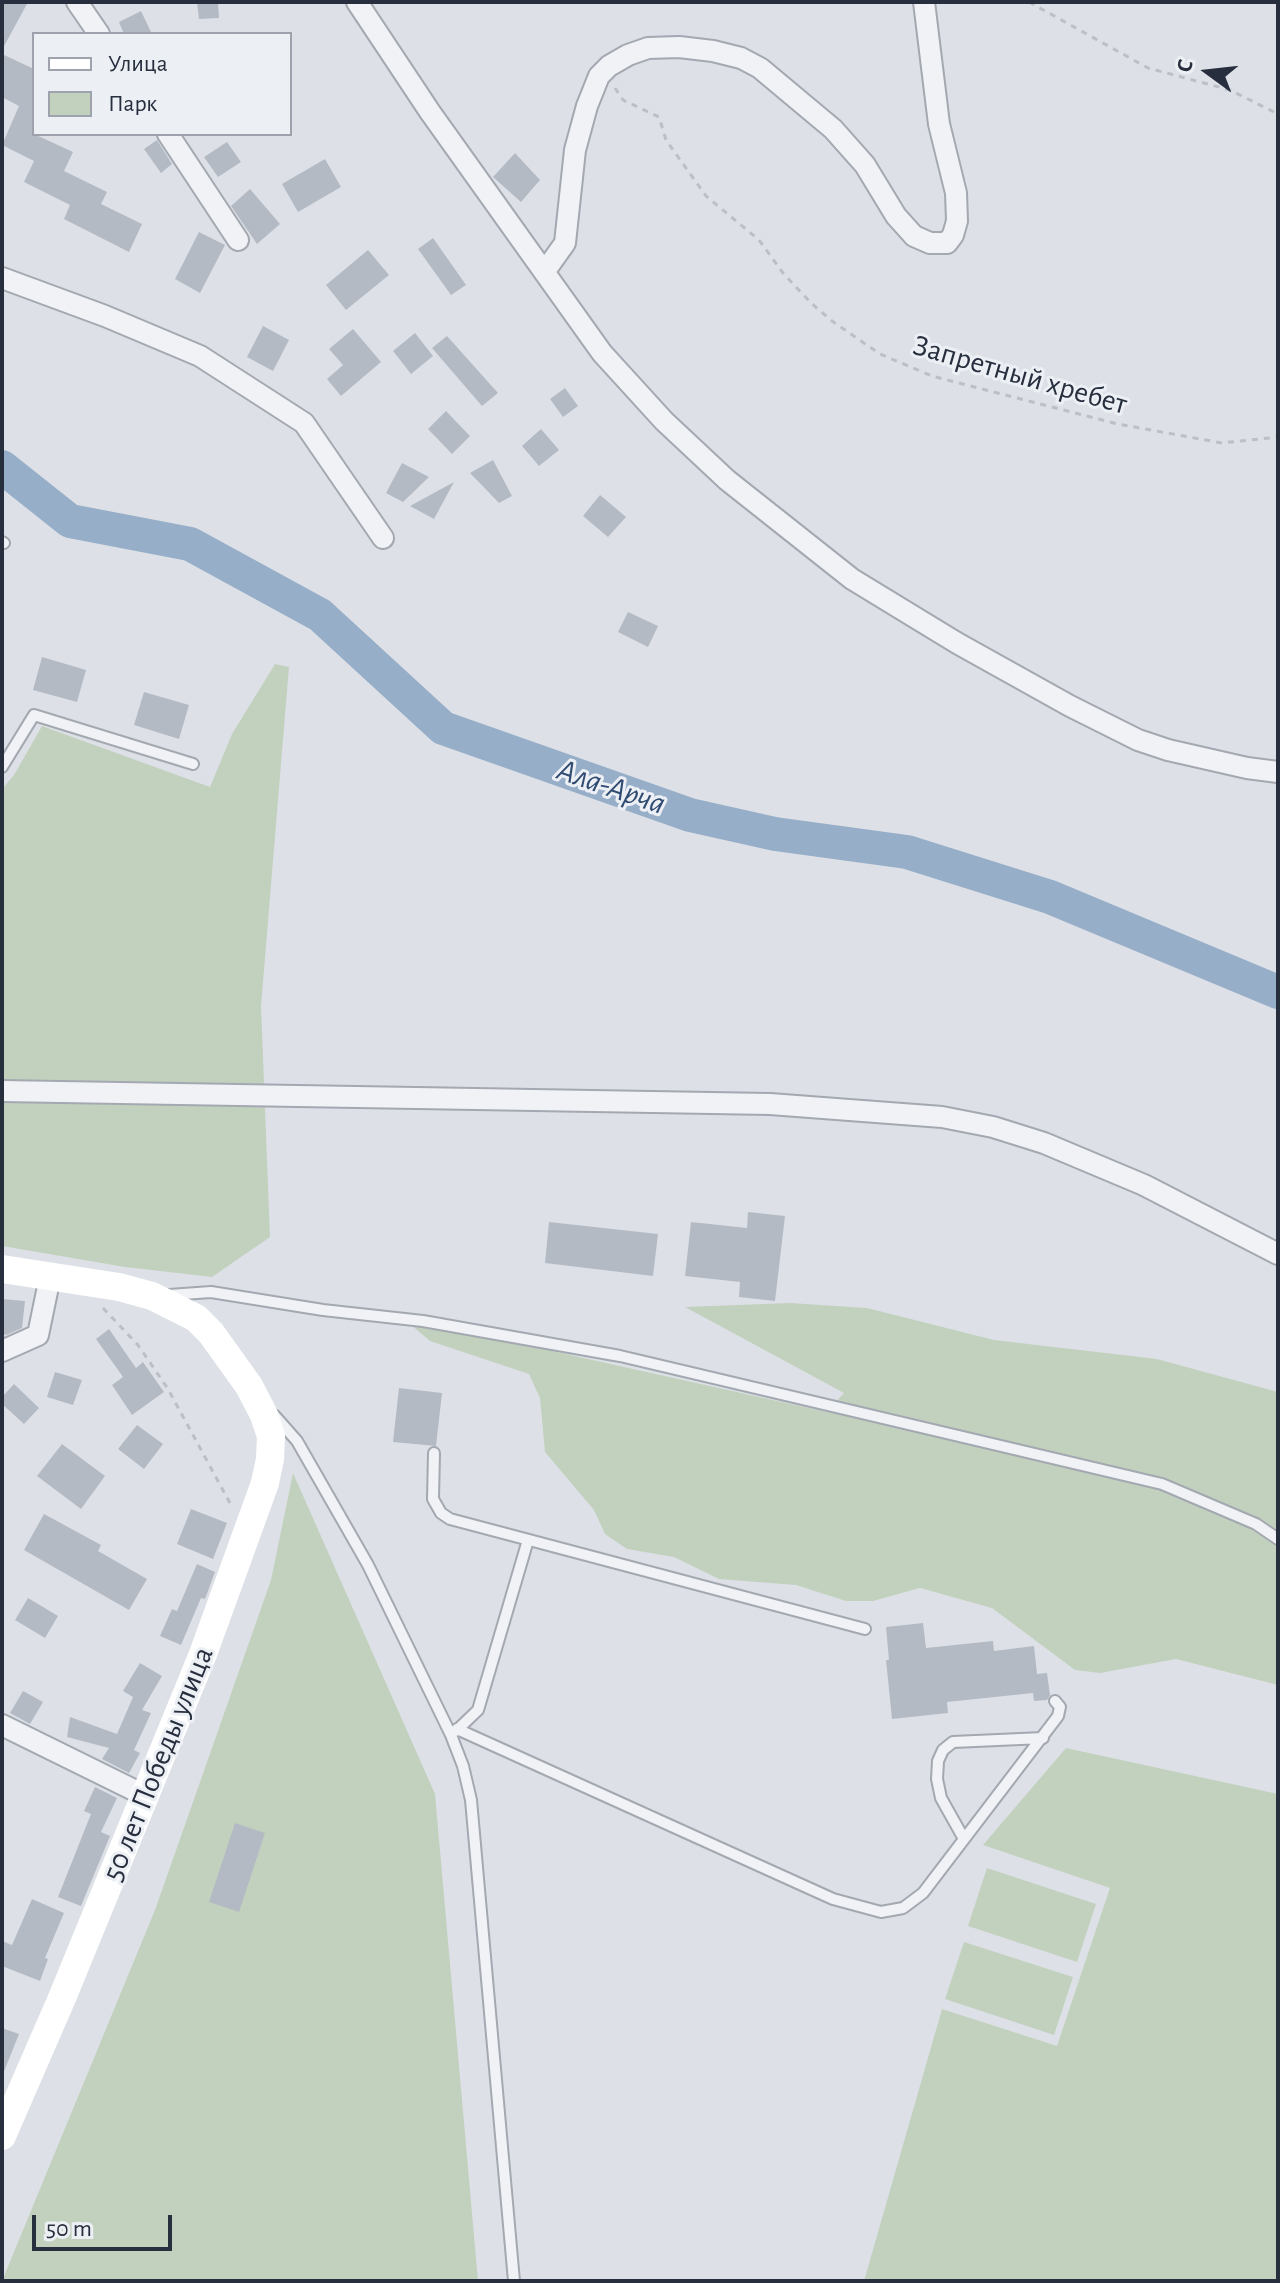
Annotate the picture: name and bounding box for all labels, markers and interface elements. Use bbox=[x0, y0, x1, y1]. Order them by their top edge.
legend bbox=[32, 32, 292, 136]
north arrow bbox=[1168, 32, 1248, 112]
text: Улица bbox=[108, 52, 168, 76]
text: С bbox=[1173, 57, 1197, 75]
text: Парк bbox=[108, 92, 157, 116]
street label: Запретный хребет bbox=[909, 327, 1131, 423]
water label: Ала-Арча bbox=[552, 751, 670, 823]
street label: 50 лет Победы улица bbox=[95, 1642, 221, 1886]
scale bar bbox=[36, 2199, 176, 2249]
text: 50 m bbox=[46, 2217, 92, 2241]

